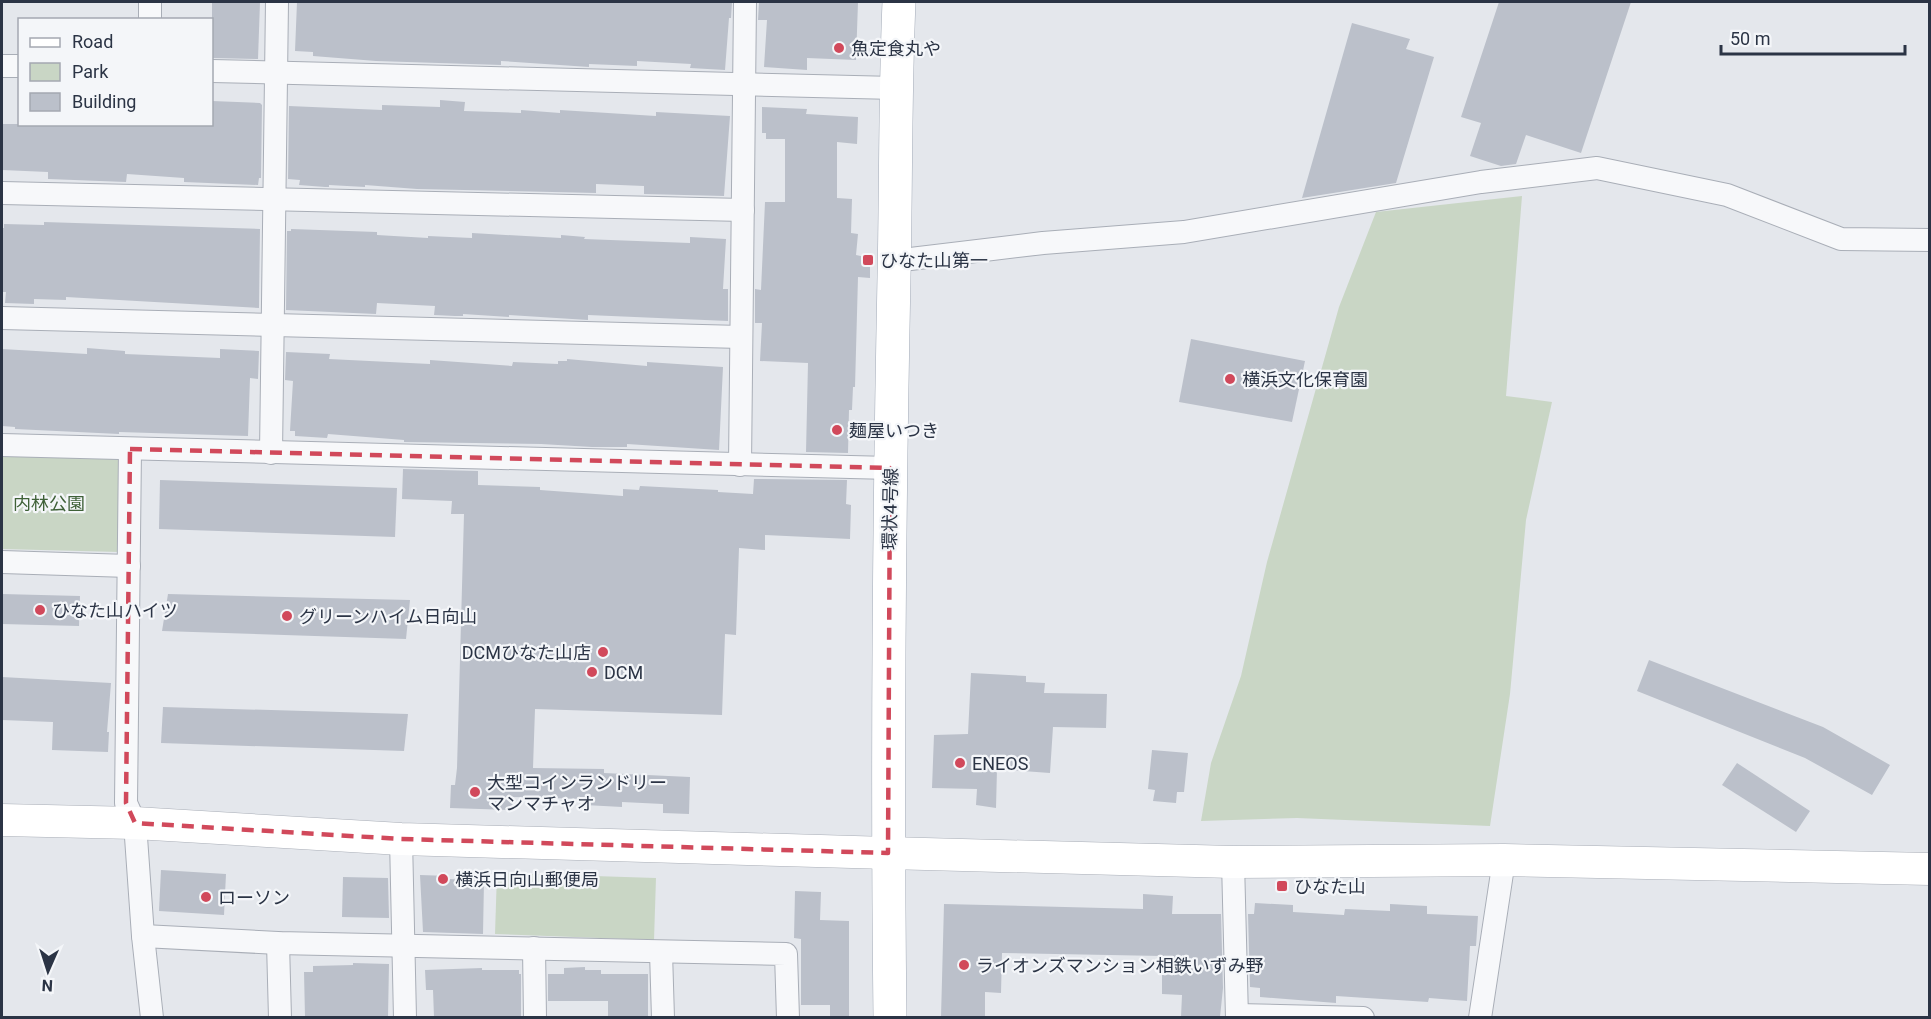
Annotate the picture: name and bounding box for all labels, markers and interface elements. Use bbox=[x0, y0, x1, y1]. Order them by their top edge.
legend bbox=[18, 18, 213, 126]
scale bar bbox=[1721, 18, 1906, 56]
text: 50 m bbox=[1730, 28, 1770, 49]
text: Road bbox=[72, 31, 113, 52]
place label: 魚定食丸や bbox=[851, 38, 941, 59]
marker: 魚定食丸や bbox=[832, 41, 846, 55]
text: Park bbox=[72, 61, 109, 82]
text: Building bbox=[72, 91, 136, 112]
place label: ひなた山第一 bbox=[880, 250, 988, 271]
marker: ひなた山第一 bbox=[861, 253, 875, 267]
place label: 横浜文化保育園 bbox=[1242, 369, 1368, 390]
marker: 横浜文化保育園 bbox=[1223, 372, 1237, 386]
place label: 麺屋いつき bbox=[849, 420, 939, 441]
marker: 麺屋いつき bbox=[830, 423, 844, 437]
street label: 環状4号線 bbox=[879, 468, 901, 550]
park label: 内林公園 bbox=[13, 493, 85, 514]
place label: ひなた山ハイツ bbox=[52, 600, 178, 621]
marker: ひなた山ハイツ bbox=[33, 603, 47, 617]
place label: グリーンハイム日向山 bbox=[299, 606, 477, 627]
marker: グリーンハイム日向山 bbox=[280, 609, 294, 623]
place label: DCMひなた山店 bbox=[462, 642, 591, 663]
marker: DCMひなた山店 bbox=[596, 645, 610, 659]
place label: DCM bbox=[604, 662, 643, 683]
marker: DCM bbox=[585, 665, 599, 679]
place label: ENEOS bbox=[972, 753, 1029, 774]
marker: ENEOS bbox=[953, 756, 967, 770]
place label: 大型コインランドリー マンマチャオ bbox=[487, 772, 667, 814]
marker: 大型コインランドリー マンマチャオ bbox=[468, 785, 482, 799]
place label: 横浜日向山郵便局 bbox=[455, 869, 599, 890]
marker: 横浜日向山郵便局 bbox=[436, 872, 450, 886]
place label: ひなた山 bbox=[1294, 876, 1366, 897]
marker: ひなた山 bbox=[1275, 879, 1289, 893]
place label: ローソン bbox=[218, 887, 290, 908]
marker: ローソン bbox=[199, 890, 213, 904]
north arrow bbox=[18, 941, 78, 1001]
place label: ライオンズマンション相鉄いずみ野 bbox=[976, 955, 1264, 976]
marker: ライオンズマンション相鉄いずみ野 bbox=[957, 958, 971, 972]
text: N bbox=[41, 976, 53, 995]

